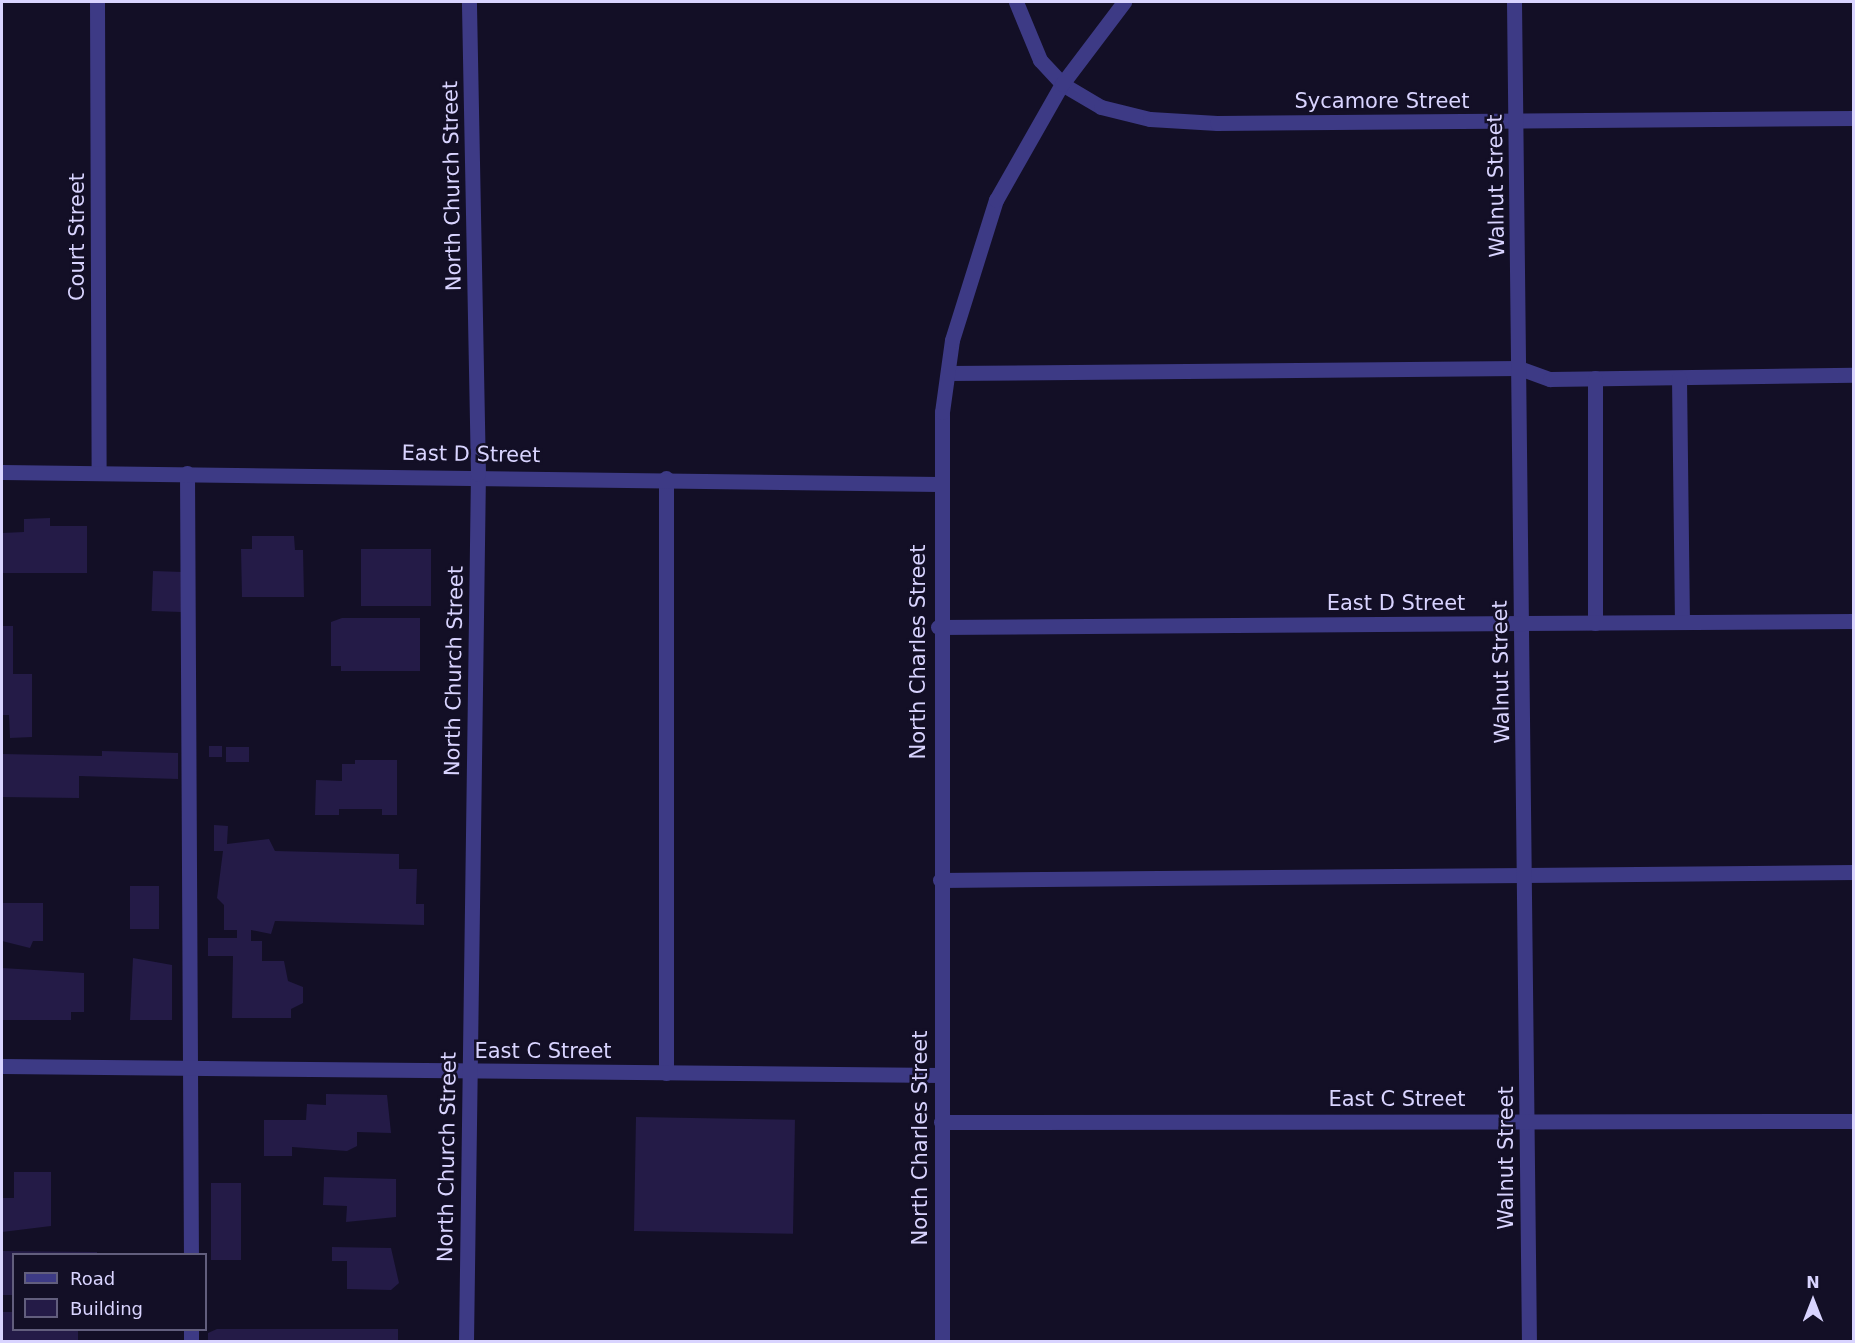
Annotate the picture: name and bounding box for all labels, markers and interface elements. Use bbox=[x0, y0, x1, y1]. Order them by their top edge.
street label: North Church Street bbox=[438, 81, 466, 291]
street label: Sycamore Street bbox=[1294, 88, 1470, 114]
street label: Walnut Street bbox=[1482, 114, 1510, 258]
street label: Court Street bbox=[64, 173, 90, 301]
street label: East D Street bbox=[401, 440, 541, 468]
street label: North Charles Street bbox=[905, 544, 931, 760]
street label: North Church Street bbox=[440, 566, 468, 776]
street label: East D Street bbox=[1327, 590, 1465, 616]
street label: Walnut Street bbox=[1487, 600, 1515, 744]
street label: North Charles Street bbox=[907, 1030, 933, 1246]
street label: East C Street bbox=[474, 1038, 612, 1064]
street label: North Church Street bbox=[433, 1052, 461, 1262]
street label: East C Street bbox=[1328, 1086, 1466, 1112]
street label: Walnut Street bbox=[1493, 1086, 1519, 1230]
legend bbox=[12, 1253, 207, 1331]
text: Road bbox=[70, 1268, 115, 1289]
north arrow bbox=[1783, 1271, 1843, 1331]
text: N bbox=[1806, 1273, 1820, 1292]
text: Building bbox=[70, 1298, 143, 1319]

